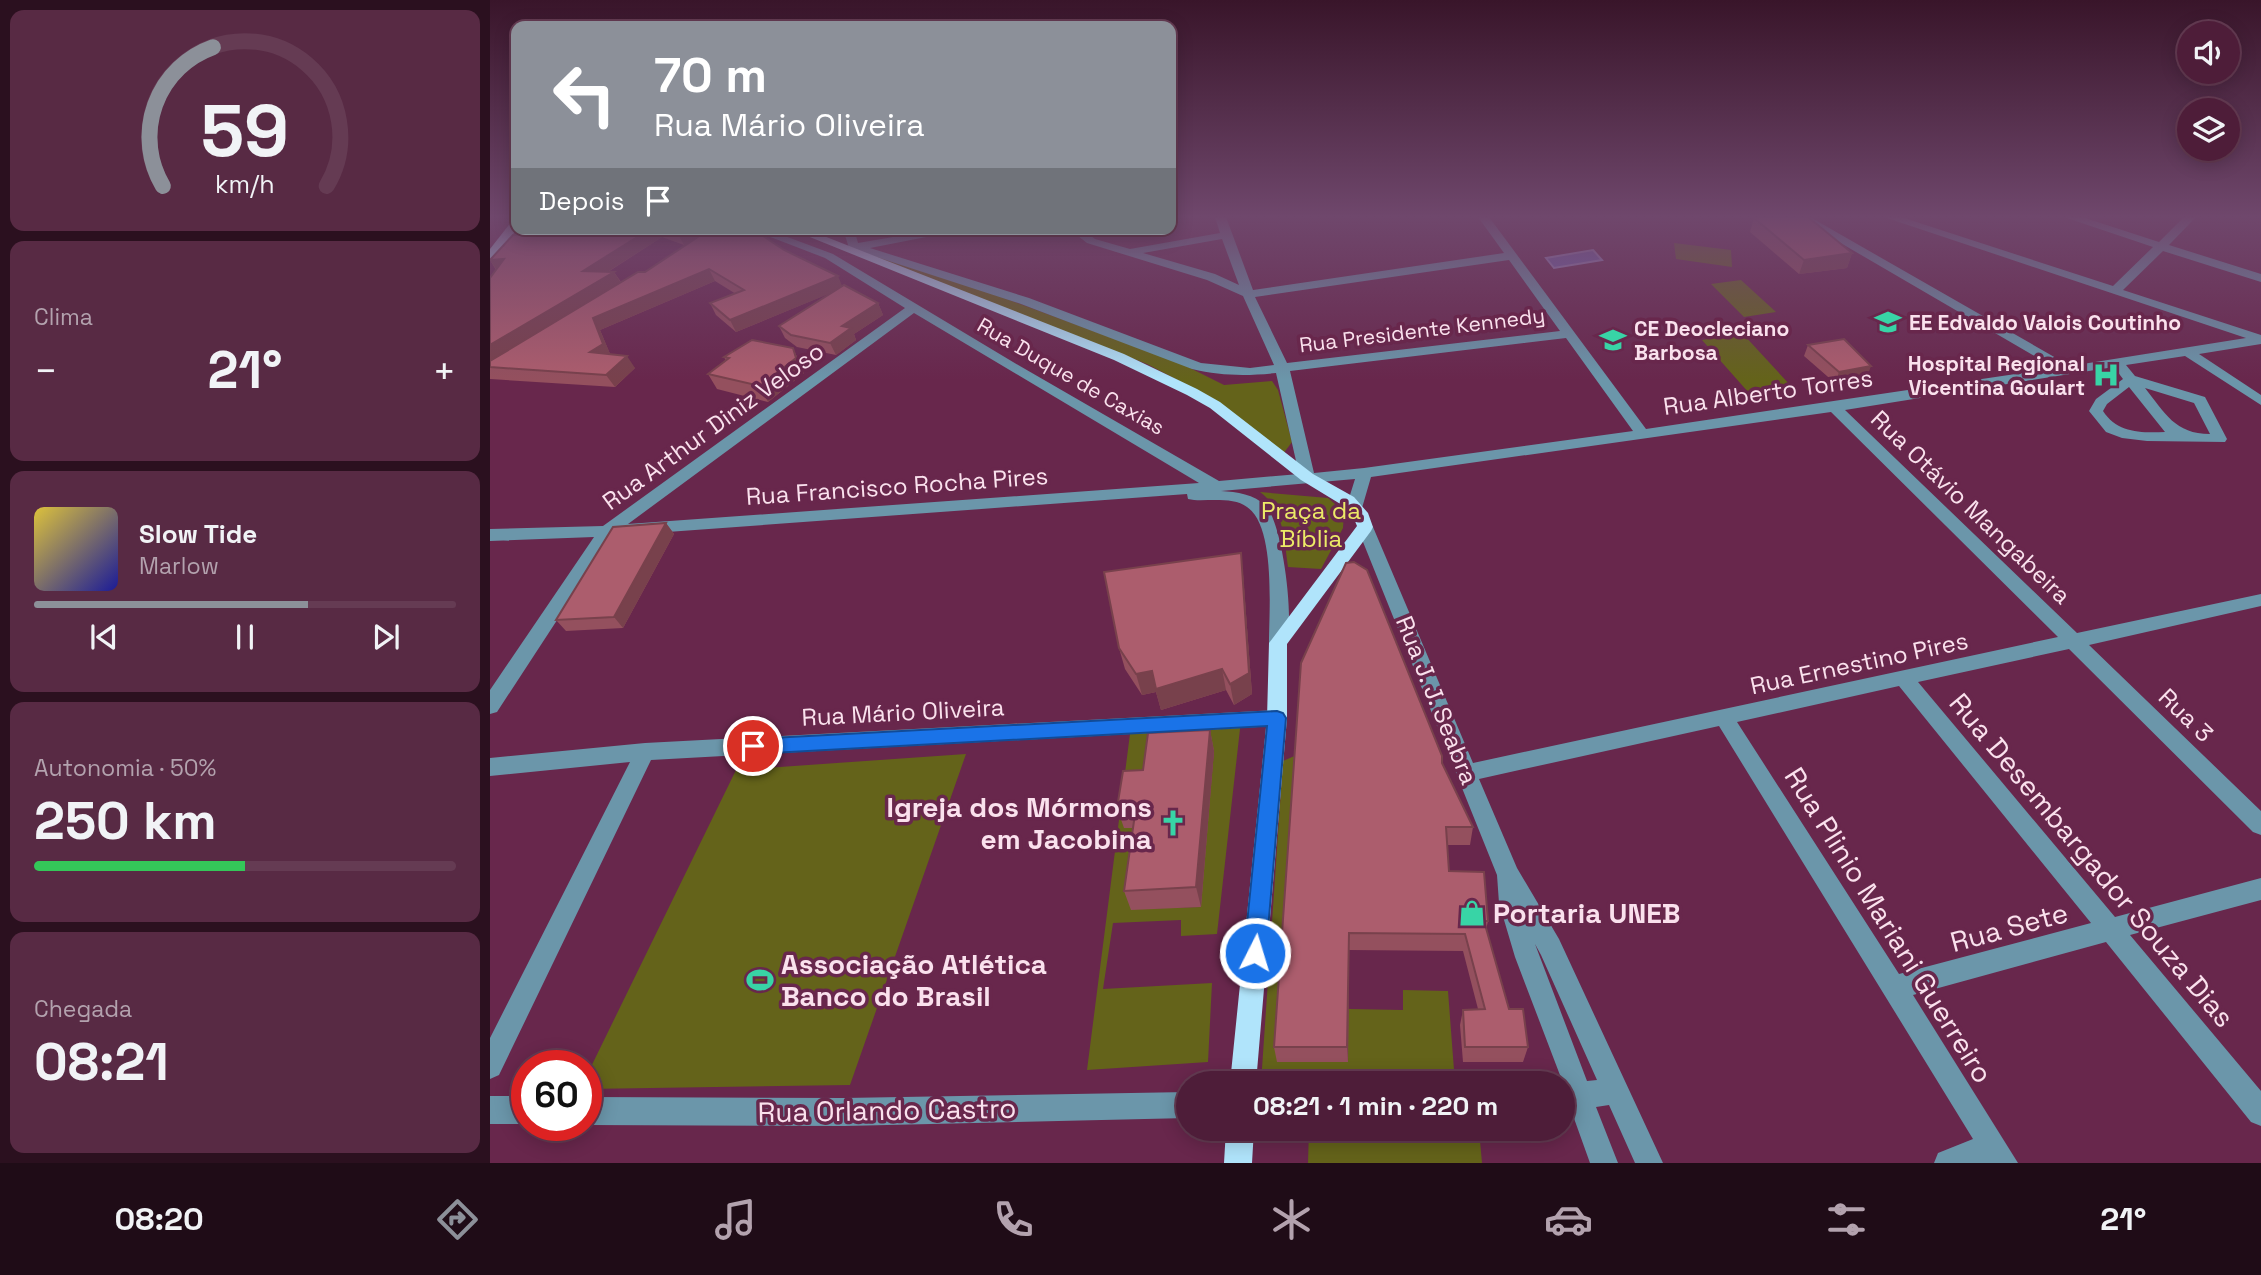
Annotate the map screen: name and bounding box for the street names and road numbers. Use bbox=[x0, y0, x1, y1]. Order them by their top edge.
street label: Rua Presidente Kennedy bbox=[1298, 302, 1546, 358]
street label: Rua Duque de Caxias bbox=[972, 311, 1170, 441]
street label: Rua Arthur Diniz Veloso bbox=[596, 335, 830, 517]
street label: Rua Alberto Torres bbox=[1661, 362, 1875, 422]
street label: Rua Otávio Mangabeira bbox=[1864, 403, 2078, 611]
street label: Rua Francisco Rocha Pires bbox=[745, 460, 1049, 512]
street label: Rua J. J. Seabra bbox=[1389, 611, 1485, 789]
street label: Rua Ernestino Pires bbox=[1747, 625, 1971, 701]
street label: Rua 3 bbox=[2152, 682, 2220, 748]
street label: Rua Desembargador Souza Dias bbox=[1942, 686, 2242, 1034]
street label: Rua Mário Oliveira bbox=[801, 691, 1005, 733]
street label: Rua Plinio Mariani Guerreiro bbox=[1777, 760, 2001, 1090]
street label: Rua Sete bbox=[1946, 894, 2072, 960]
street label: Rua Orlando Castro bbox=[757, 1090, 1017, 1130]

